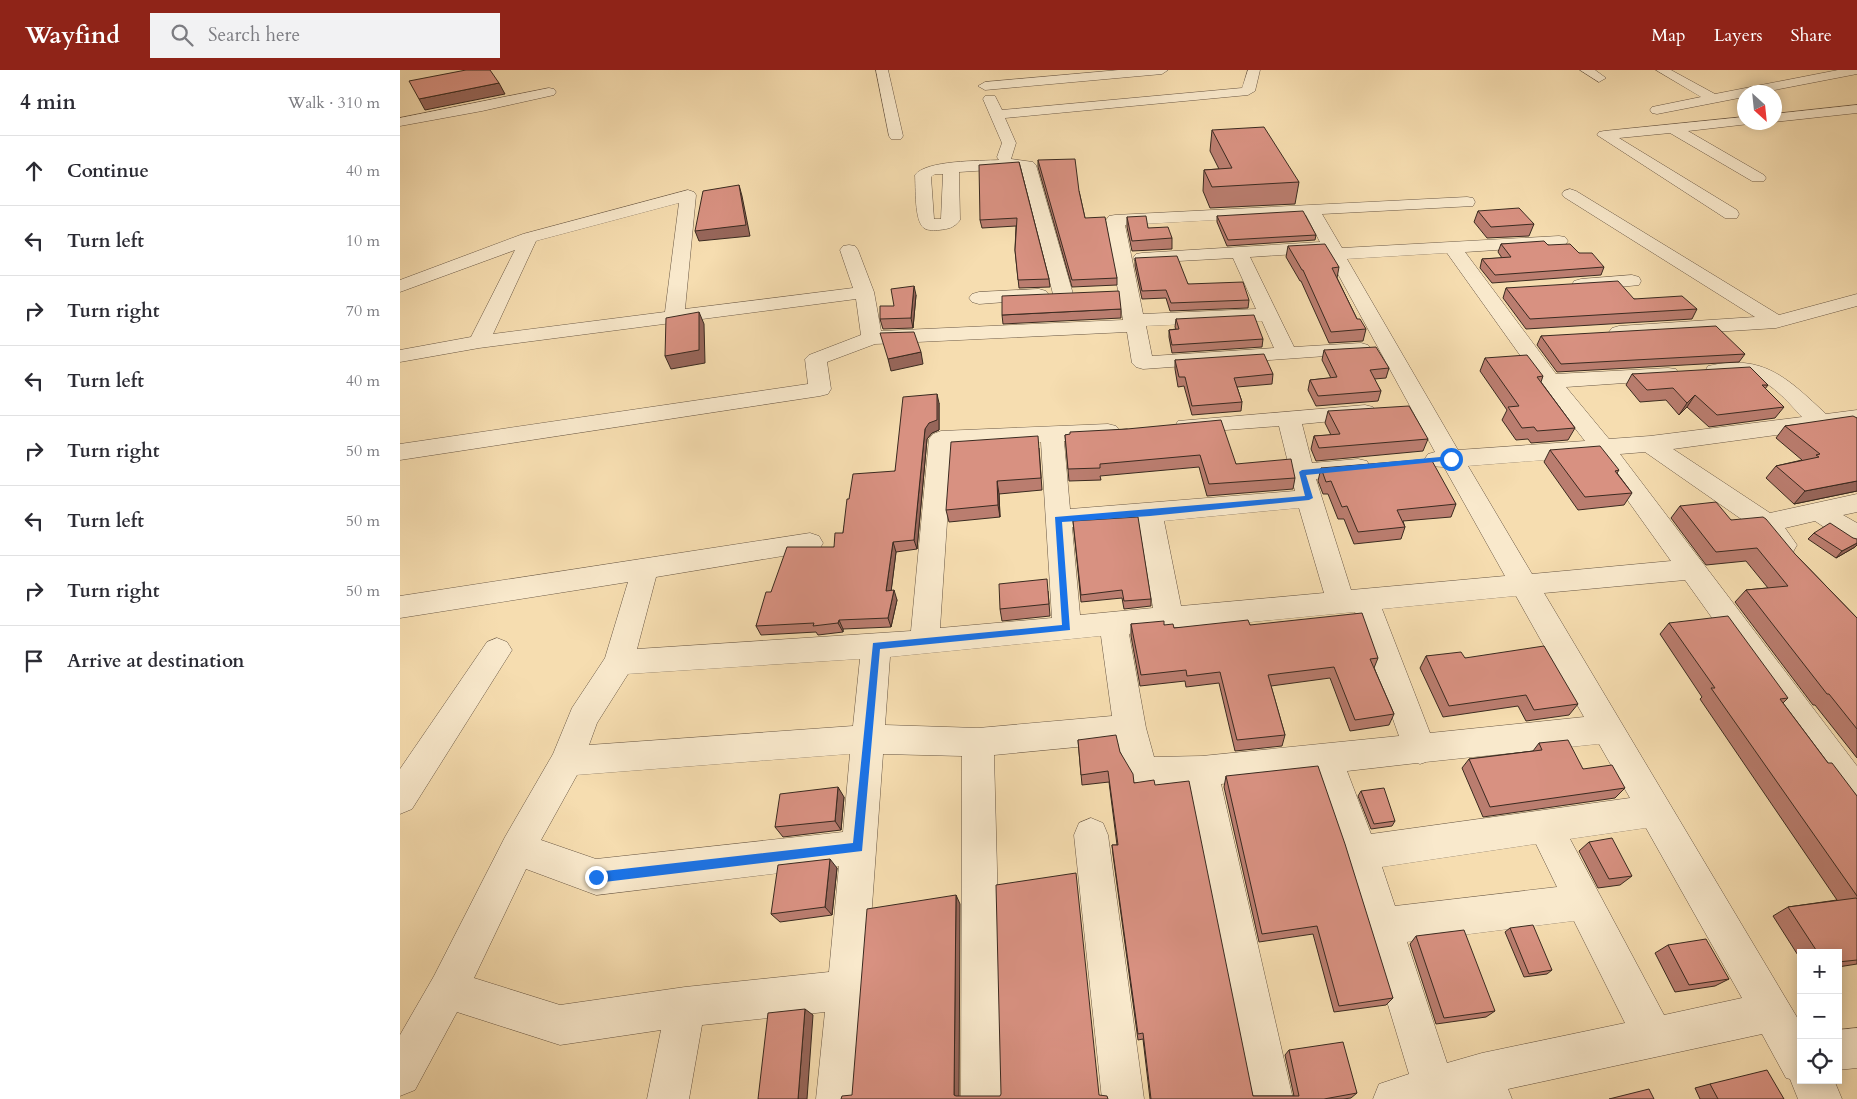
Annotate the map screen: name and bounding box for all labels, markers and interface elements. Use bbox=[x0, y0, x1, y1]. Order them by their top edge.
search box bbox=[150, 13, 500, 58]
text: Wayfind bbox=[25, 19, 120, 52]
icon: search bbox=[168, 21, 196, 49]
text: Search here bbox=[208, 22, 300, 48]
text: Map bbox=[1651, 23, 1686, 48]
text: Layers bbox=[1714, 23, 1763, 48]
text: Share bbox=[1791, 23, 1832, 48]
north arrow bbox=[1737, 85, 1782, 130]
text: 4 min bbox=[20, 88, 76, 117]
text: Walk · 310 m bbox=[288, 92, 380, 114]
icon: ahead bbox=[20, 157, 48, 185]
text: Continue bbox=[67, 158, 149, 184]
text: 40 m bbox=[346, 160, 380, 182]
icon: left bbox=[20, 227, 48, 255]
text: Turn left bbox=[67, 228, 144, 254]
text: 10 m bbox=[346, 230, 380, 252]
icon: right bbox=[20, 297, 48, 325]
text: Turn right bbox=[67, 298, 159, 324]
text: 70 m bbox=[346, 300, 380, 322]
icon: left bbox=[20, 367, 48, 395]
text: Turn left bbox=[67, 368, 144, 394]
text: 40 m bbox=[346, 370, 380, 392]
icon: right bbox=[20, 437, 48, 465]
text: Turn right bbox=[67, 438, 159, 464]
text: 50 m bbox=[346, 440, 380, 462]
route start bbox=[1440, 448, 1463, 471]
icon: left bbox=[20, 507, 48, 535]
text: Turn left bbox=[67, 508, 144, 534]
text: 50 m bbox=[346, 510, 380, 532]
icon: right bbox=[20, 577, 48, 605]
text: Turn right bbox=[67, 578, 159, 604]
text: 50 m bbox=[346, 580, 380, 602]
icon: arrive bbox=[20, 647, 48, 675]
text: Arrive at destination bbox=[67, 648, 244, 674]
route end bbox=[585, 866, 608, 889]
map controls bbox=[1797, 949, 1842, 1084]
button: + bbox=[1797, 949, 1842, 994]
button: − bbox=[1797, 994, 1842, 1039]
button: locate bbox=[1797, 1039, 1842, 1084]

